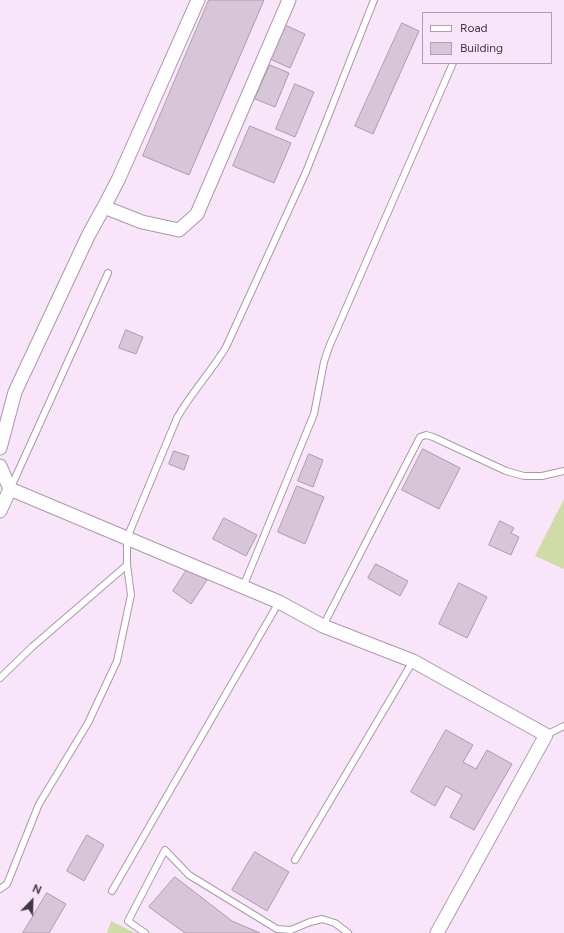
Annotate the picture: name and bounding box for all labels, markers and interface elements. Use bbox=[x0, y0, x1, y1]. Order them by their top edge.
legend bbox=[422, 12, 552, 64]
text: Road bbox=[460, 21, 488, 35]
text: Building bbox=[460, 41, 503, 55]
north arrow bbox=[12, 881, 52, 921]
text: N bbox=[30, 882, 43, 897]

